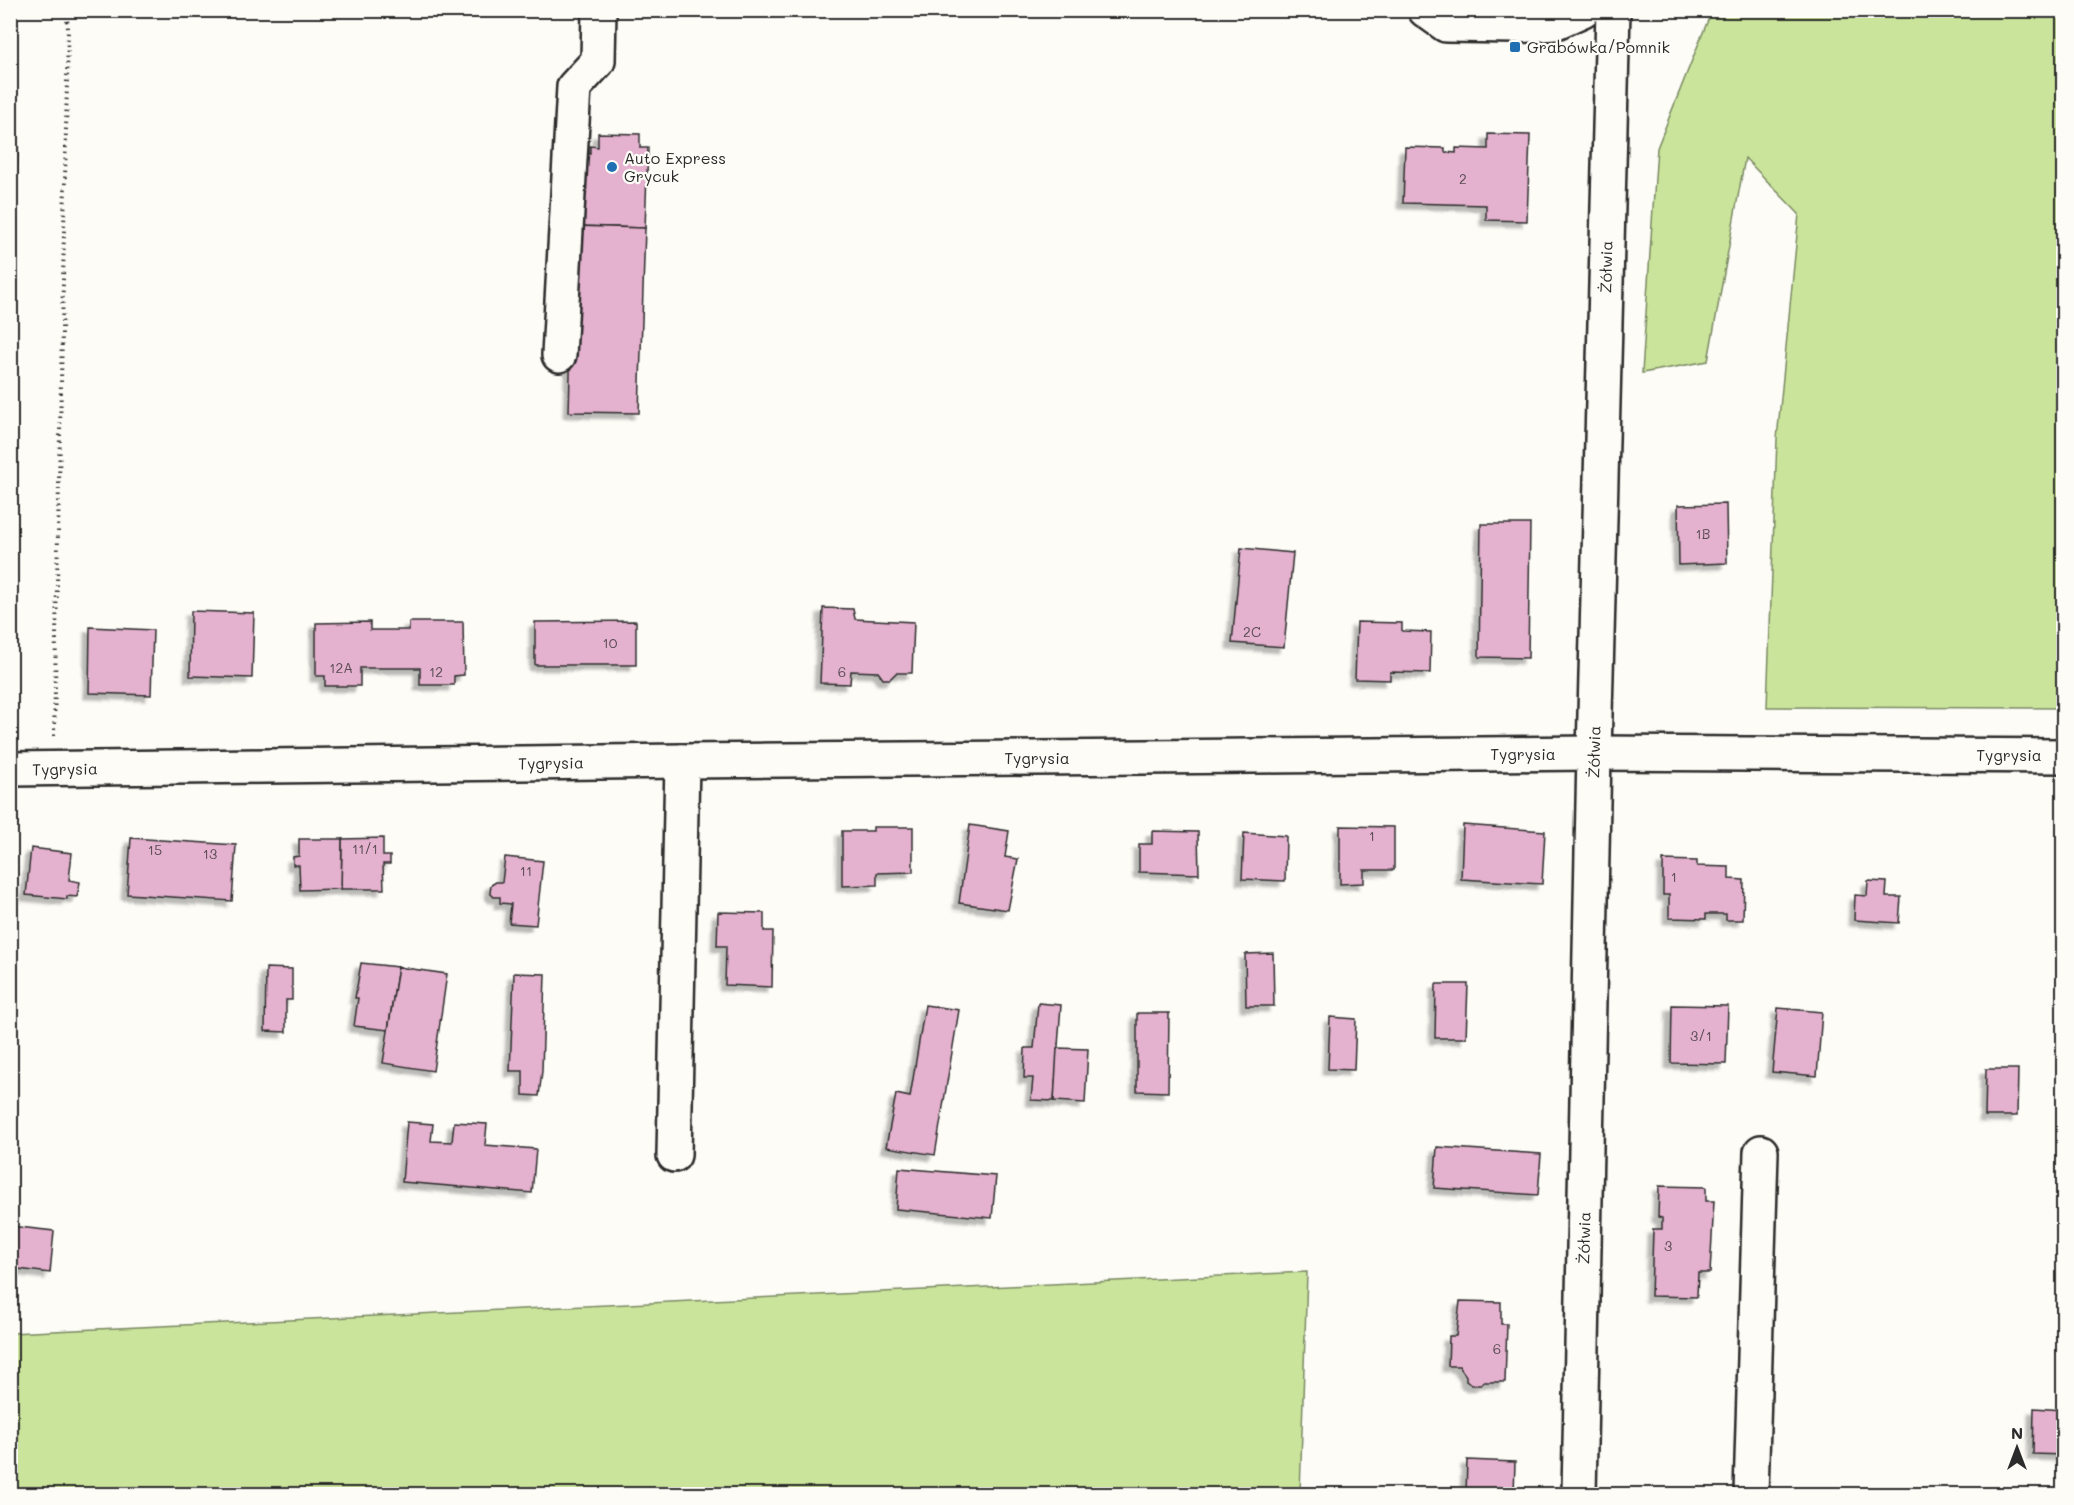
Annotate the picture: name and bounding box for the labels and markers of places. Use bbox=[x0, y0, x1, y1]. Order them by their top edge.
place label: Grabówka/Pomnik bbox=[1527, 36, 1670, 57]
marker: Grabówka/Pomnik bbox=[1508, 40, 1522, 54]
place label: Auto Express Grycuk bbox=[624, 147, 726, 186]
marker: Auto Express Grycuk bbox=[605, 160, 619, 174]

